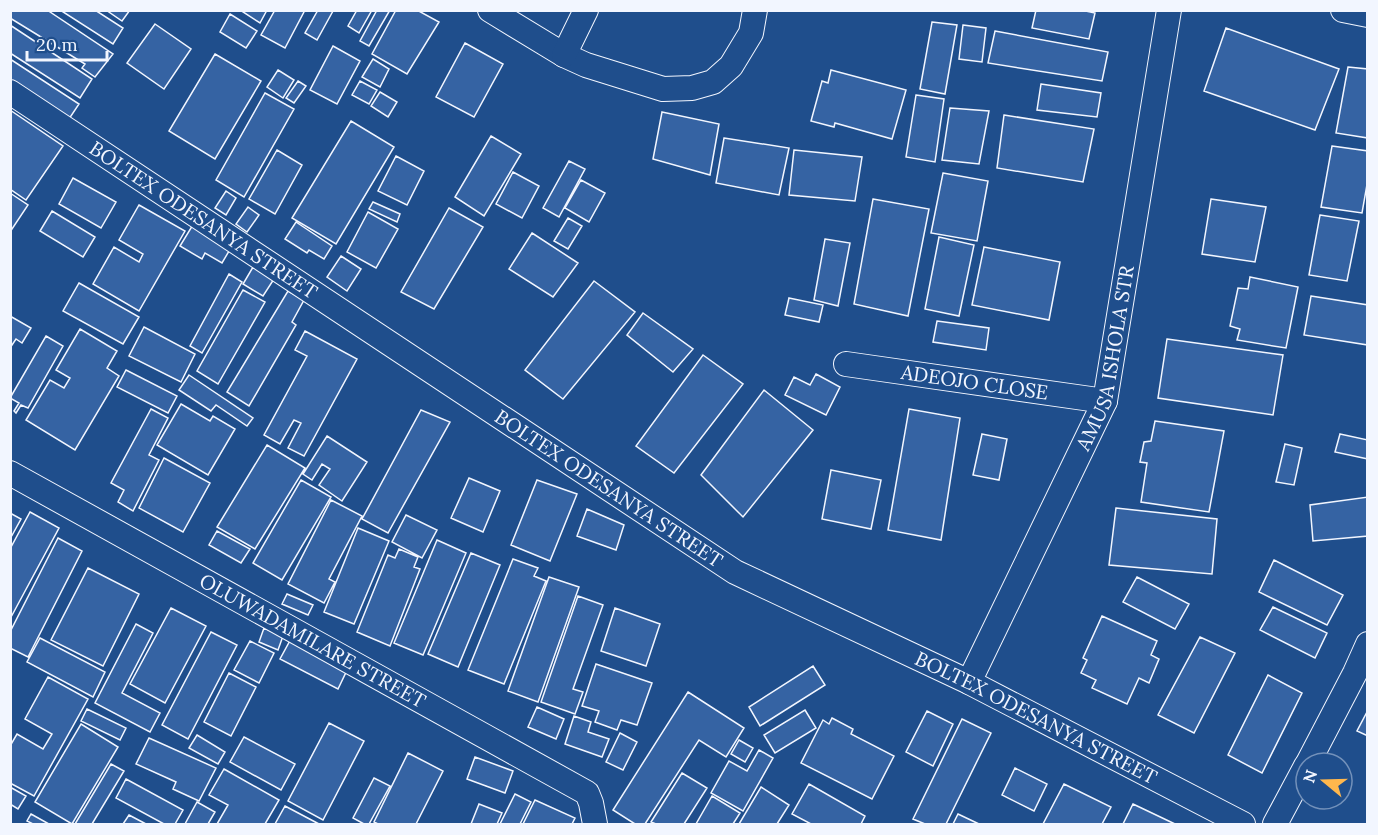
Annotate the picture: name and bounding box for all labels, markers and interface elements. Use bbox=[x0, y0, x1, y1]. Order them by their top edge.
scale bar bbox=[27, 24, 106, 62]
text: 20 m bbox=[36, 33, 78, 56]
street label: BOLTEX ODESANYA STREET bbox=[85, 135, 323, 304]
street label: AMUSA ISHOLA STR bbox=[1070, 263, 1139, 455]
street label: ADEOJO CLOSE bbox=[899, 359, 1050, 405]
street label: BOLTEX ODESANYA STREET bbox=[490, 403, 728, 573]
street label: OLUWADAMILARE STREET bbox=[195, 568, 431, 713]
street label: BOLTEX ODESANYA STREET bbox=[911, 645, 1162, 789]
north arrow bbox=[1294, 751, 1354, 811]
text: N bbox=[1298, 767, 1321, 785]

